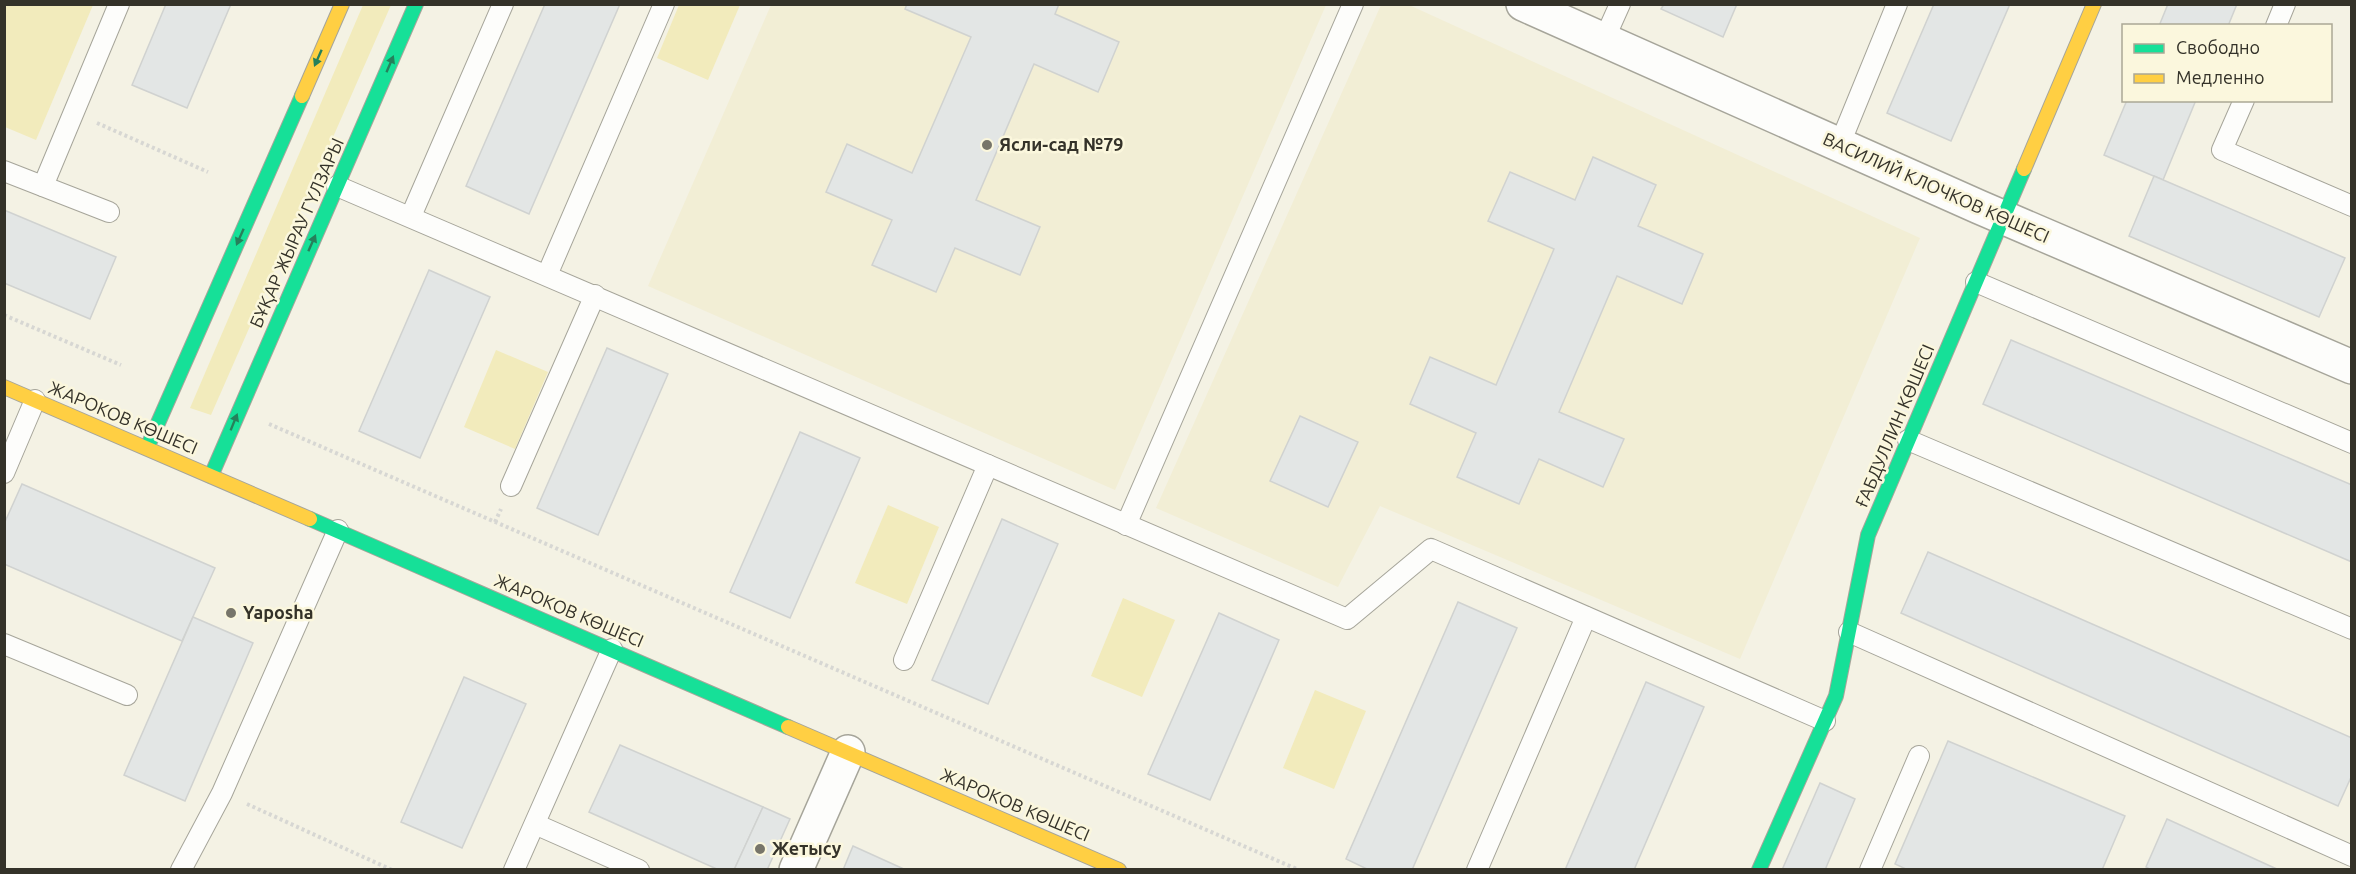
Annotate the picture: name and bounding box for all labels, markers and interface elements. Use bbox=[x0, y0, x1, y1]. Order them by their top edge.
legend bbox=[2122, 24, 2332, 102]
text: Свободно bbox=[2176, 37, 2260, 57]
one-way arrow bbox=[313, 49, 322, 67]
one-way arrow bbox=[385, 55, 395, 73]
text: Медленно bbox=[2176, 67, 2265, 87]
street label: ВАСИЛИЙ КЛОЧКОВ КӨШЕСІ bbox=[1820, 128, 2053, 246]
place label: Ясли-сад №79 bbox=[999, 134, 1123, 154]
street label: БҰҚАР ЖЫРАУ ГҮЛЗАРЫ bbox=[245, 135, 347, 331]
marker: Ясли-сад №79 bbox=[980, 138, 994, 152]
one-way arrow bbox=[235, 228, 244, 245]
one-way arrow bbox=[308, 234, 317, 252]
street label: ҒАБДУЛЛИН КӨШЕСІ bbox=[1851, 341, 1937, 510]
street label: ЖАРОКОВ КӨШЕСІ bbox=[46, 377, 201, 458]
one-way arrow bbox=[229, 412, 239, 430]
street label: ЖАРОКОВ КӨШЕСІ bbox=[492, 570, 647, 651]
place label: Yaposha bbox=[243, 602, 314, 622]
marker: Yaposha bbox=[224, 606, 238, 620]
street label: ЖАРОКОВ КӨШЕСІ bbox=[938, 764, 1093, 845]
place label: Жетысу bbox=[772, 838, 842, 858]
marker: Жетысу bbox=[753, 842, 767, 856]

